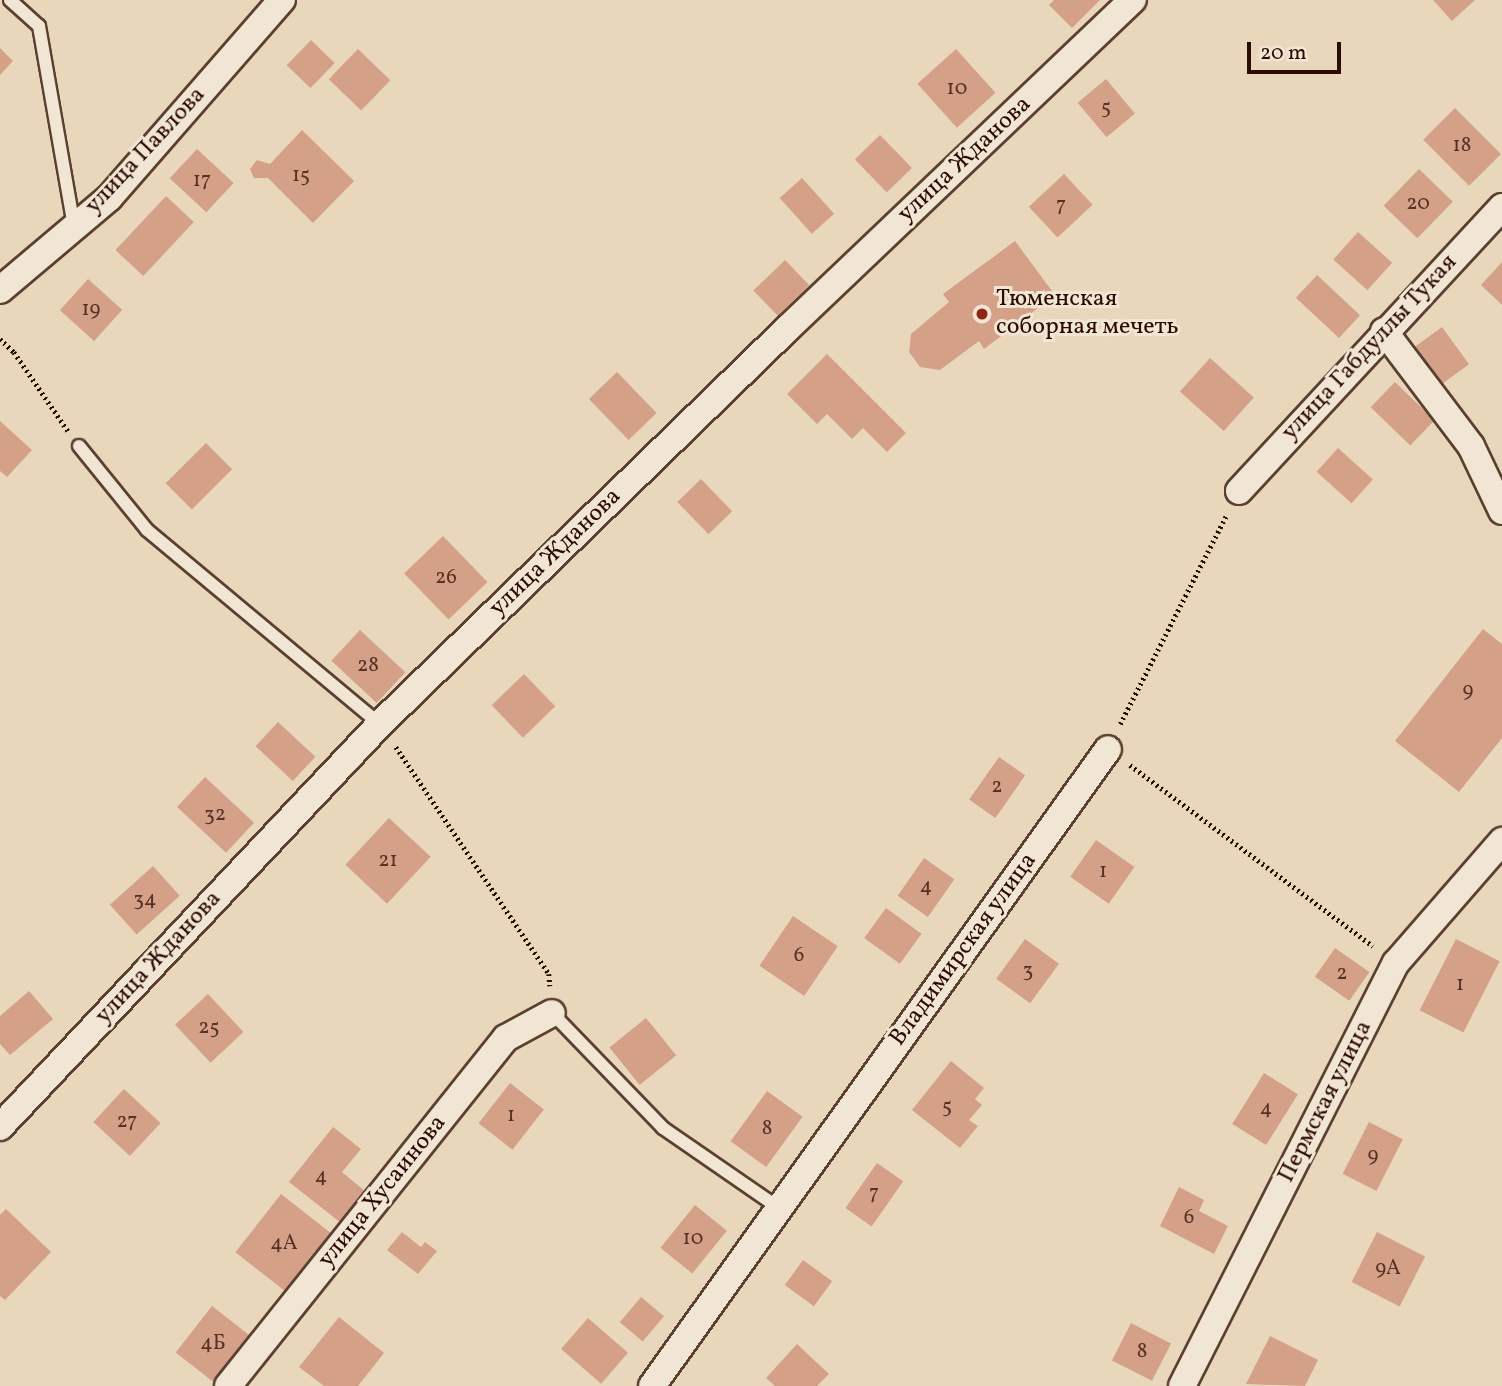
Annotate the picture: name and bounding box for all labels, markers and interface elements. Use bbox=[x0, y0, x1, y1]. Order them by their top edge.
scale bar bbox=[1250, 28, 1344, 72]
text: 20 m bbox=[1260, 39, 1306, 68]
house number: 10 bbox=[947, 76, 967, 102]
street label: улица Павлова bbox=[80, 81, 212, 221]
street label: улица Жданова bbox=[892, 91, 1038, 229]
house number: 5 bbox=[1101, 95, 1111, 121]
house number: 18 bbox=[1453, 133, 1471, 159]
house number: 15 bbox=[292, 163, 310, 189]
house number: 17 bbox=[193, 168, 211, 194]
house number: 20 bbox=[1406, 191, 1430, 217]
house number: 7 bbox=[1056, 193, 1066, 219]
street label: улица Габдуллы Тукая bbox=[1276, 249, 1464, 447]
place label: Тюменская соборная мечеть bbox=[996, 286, 1179, 342]
house number: 19 bbox=[81, 297, 101, 323]
marker: Тюменская соборная мечеть bbox=[974, 306, 990, 322]
street label: улица Жданова bbox=[484, 483, 628, 623]
house number: 26 bbox=[435, 565, 457, 591]
house number: 28 bbox=[357, 653, 379, 679]
house number: 9 bbox=[1463, 678, 1473, 704]
house number: 2 bbox=[991, 774, 1003, 800]
house number: 32 bbox=[204, 802, 226, 828]
street label: Владимирская улица bbox=[884, 847, 1044, 1053]
house number: 21 bbox=[378, 848, 398, 874]
house number: 1 bbox=[1099, 859, 1107, 885]
house number: 4 bbox=[920, 874, 932, 900]
street label: улица Жданова bbox=[90, 885, 228, 1031]
house number: 34 bbox=[133, 887, 157, 913]
house number: 6 bbox=[794, 943, 804, 969]
house number: 3 bbox=[1023, 958, 1033, 984]
house number: 2 bbox=[1336, 961, 1348, 987]
house number: 1 bbox=[1456, 972, 1464, 998]
house number: 25 bbox=[198, 1015, 220, 1041]
street label: Пермская улица bbox=[1273, 1016, 1379, 1188]
house number: 5 bbox=[942, 1094, 952, 1120]
house number: 4 bbox=[1260, 1096, 1272, 1122]
house number: 1 bbox=[507, 1103, 515, 1129]
house number: 27 bbox=[117, 1109, 137, 1135]
street label: улица Хусаинова bbox=[313, 1110, 453, 1274]
house number: 8 bbox=[762, 1116, 772, 1142]
house number: 9 bbox=[1368, 1143, 1378, 1169]
house number: 4 bbox=[315, 1164, 327, 1190]
house number: 7 bbox=[869, 1181, 879, 1207]
house number: 6 bbox=[1184, 1205, 1194, 1231]
house number: 10 bbox=[683, 1226, 703, 1252]
house number: 4А bbox=[270, 1231, 298, 1257]
house number: 9А bbox=[1375, 1256, 1401, 1282]
house number: 4Б bbox=[200, 1331, 226, 1357]
house number: 8 bbox=[1137, 1339, 1147, 1365]

